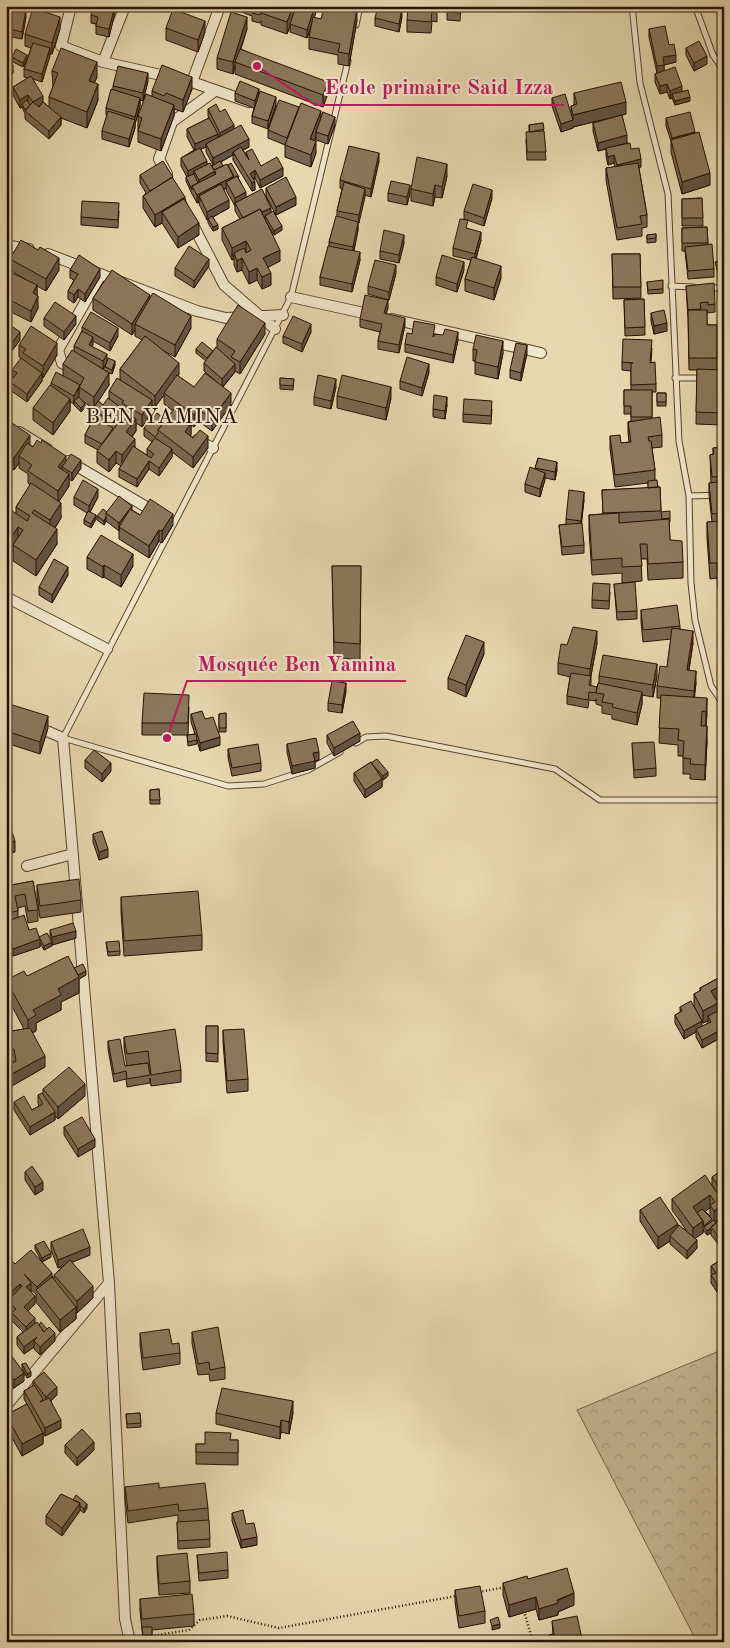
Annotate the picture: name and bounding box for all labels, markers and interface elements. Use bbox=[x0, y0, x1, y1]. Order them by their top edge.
callout: Ecole primaire Said Izza bbox=[315, 69, 564, 105]
text: Ecole primaire Said Izza bbox=[325, 78, 554, 99]
district label: BEN YAMINA bbox=[85, 406, 239, 428]
callout: Mosquée Ben Yamina bbox=[187, 645, 406, 681]
text: Mosquée Ben Yamina bbox=[197, 655, 397, 676]

